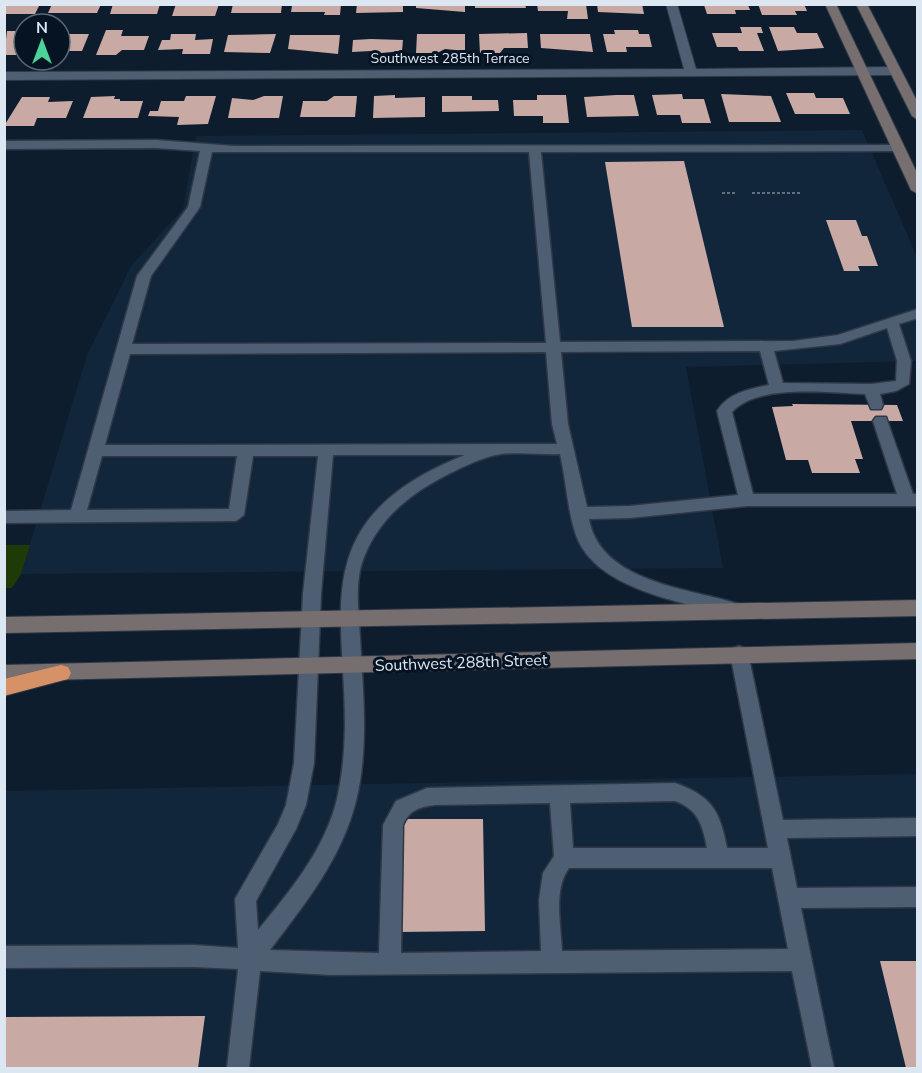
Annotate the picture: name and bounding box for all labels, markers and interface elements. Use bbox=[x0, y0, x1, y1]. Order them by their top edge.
north arrow bbox=[12, 12, 72, 72]
text: N bbox=[36, 17, 48, 39]
street label: Southwest 285th Terrace bbox=[371, 49, 529, 68]
street label: Southwest 288th Street bbox=[374, 649, 548, 677]

